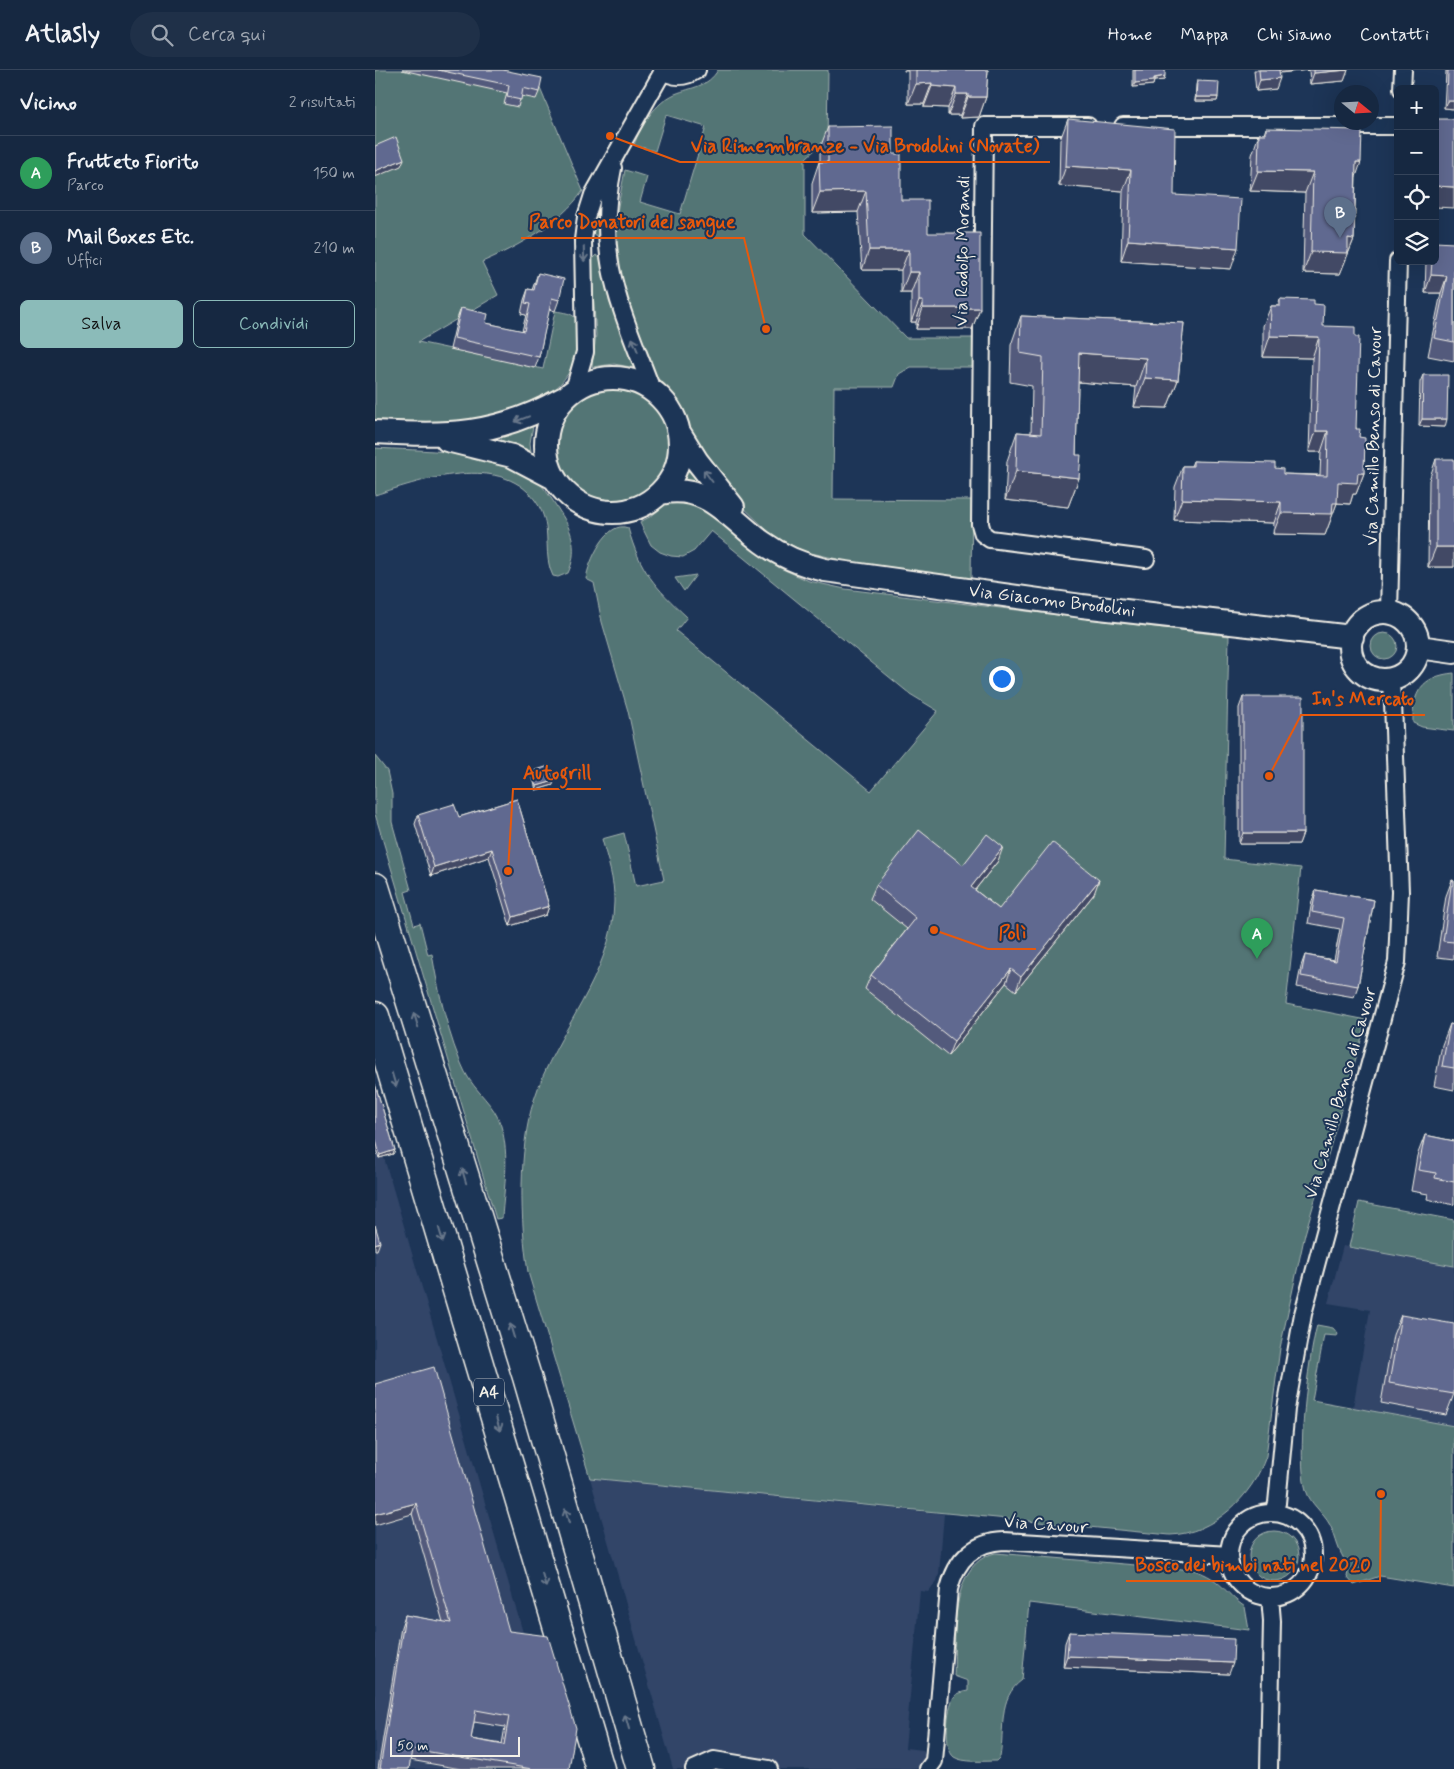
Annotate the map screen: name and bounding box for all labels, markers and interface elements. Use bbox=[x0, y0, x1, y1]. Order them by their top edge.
search box bbox=[130, 12, 480, 57]
text: Atlasly bbox=[25, 19, 100, 50]
icon: search bbox=[148, 21, 176, 49]
text: Cerca qui bbox=[188, 22, 266, 47]
text: Home bbox=[1108, 23, 1152, 47]
text: Mappa bbox=[1180, 23, 1229, 47]
text: Chi siamo bbox=[1257, 23, 1332, 47]
text: Contatti bbox=[1360, 23, 1429, 47]
north arrow bbox=[1334, 85, 1379, 130]
map controls bbox=[1394, 85, 1439, 265]
button: + bbox=[1394, 85, 1439, 130]
text: Vicino bbox=[20, 89, 77, 117]
text: 2 risultati bbox=[289, 92, 355, 113]
callout: Via Rimembranze - Via Brodolini (Novate) bbox=[680, 128, 1050, 162]
button: − bbox=[1394, 130, 1439, 175]
text: Via Rimembranze - Via Brodolini (Novate) bbox=[691, 134, 1040, 159]
text: Frutteto Fiorito bbox=[67, 150, 199, 175]
text: A bbox=[31, 163, 41, 184]
text: 150 m bbox=[313, 163, 355, 184]
text: Parco bbox=[67, 175, 104, 196]
street label: Via Rodolfo Morandi bbox=[950, 175, 978, 327]
button: locate bbox=[1394, 175, 1439, 220]
pin: B bbox=[1324, 197, 1356, 238]
callout: Parco Donatori del sangue bbox=[521, 204, 744, 238]
text: Parco Donatori del sangue bbox=[529, 210, 736, 238]
button: layers bbox=[1394, 220, 1439, 265]
text: Mail Boxes Etc. bbox=[67, 225, 194, 250]
text: B bbox=[31, 238, 41, 259]
text: 210 m bbox=[314, 238, 355, 259]
one-way arrow bbox=[579, 246, 588, 262]
text: Uffici bbox=[67, 250, 102, 271]
button: Salva bbox=[20, 300, 183, 348]
button: Condividi bbox=[193, 300, 355, 348]
street label: Via Camillo Benso di Cavour bbox=[1360, 326, 1388, 546]
one-way arrow bbox=[629, 338, 639, 353]
one-way arrow bbox=[514, 416, 529, 425]
one-way arrow bbox=[703, 469, 713, 483]
street label: Via Giacomo Brodolini bbox=[967, 579, 1137, 623]
your location bbox=[989, 666, 1015, 692]
callout: In's Mercato bbox=[1301, 681, 1425, 715]
text: In's Mercato bbox=[1312, 687, 1414, 712]
callout: Autogrill bbox=[513, 755, 601, 789]
text: Autogrill bbox=[523, 761, 591, 789]
callout: Polì bbox=[988, 915, 1036, 949]
pin: A bbox=[1241, 918, 1273, 959]
text: Polì bbox=[998, 921, 1026, 946]
street label: Via Camillo Benso di Cavour bbox=[1299, 984, 1383, 1202]
one-way arrow bbox=[411, 1013, 421, 1029]
one-way arrow bbox=[390, 1071, 400, 1087]
one-way arrow bbox=[459, 1168, 469, 1184]
one-way arrow bbox=[437, 1227, 447, 1243]
one-way arrow bbox=[507, 1323, 517, 1339]
road number: A4 bbox=[474, 1378, 504, 1405]
one-way arrow bbox=[494, 1416, 504, 1432]
one-way arrow bbox=[561, 1508, 571, 1524]
street label: Via Cavour bbox=[1003, 1510, 1090, 1540]
callout: Bosco dei bimbi nati nel 2020 bbox=[1126, 1547, 1380, 1581]
text: Bosco dei bimbi nati nel 2020 bbox=[1135, 1553, 1371, 1578]
one-way arrow bbox=[540, 1572, 550, 1588]
one-way arrow bbox=[622, 1715, 632, 1731]
scale bar bbox=[390, 1734, 520, 1757]
text: 50 m bbox=[397, 1737, 428, 1755]

